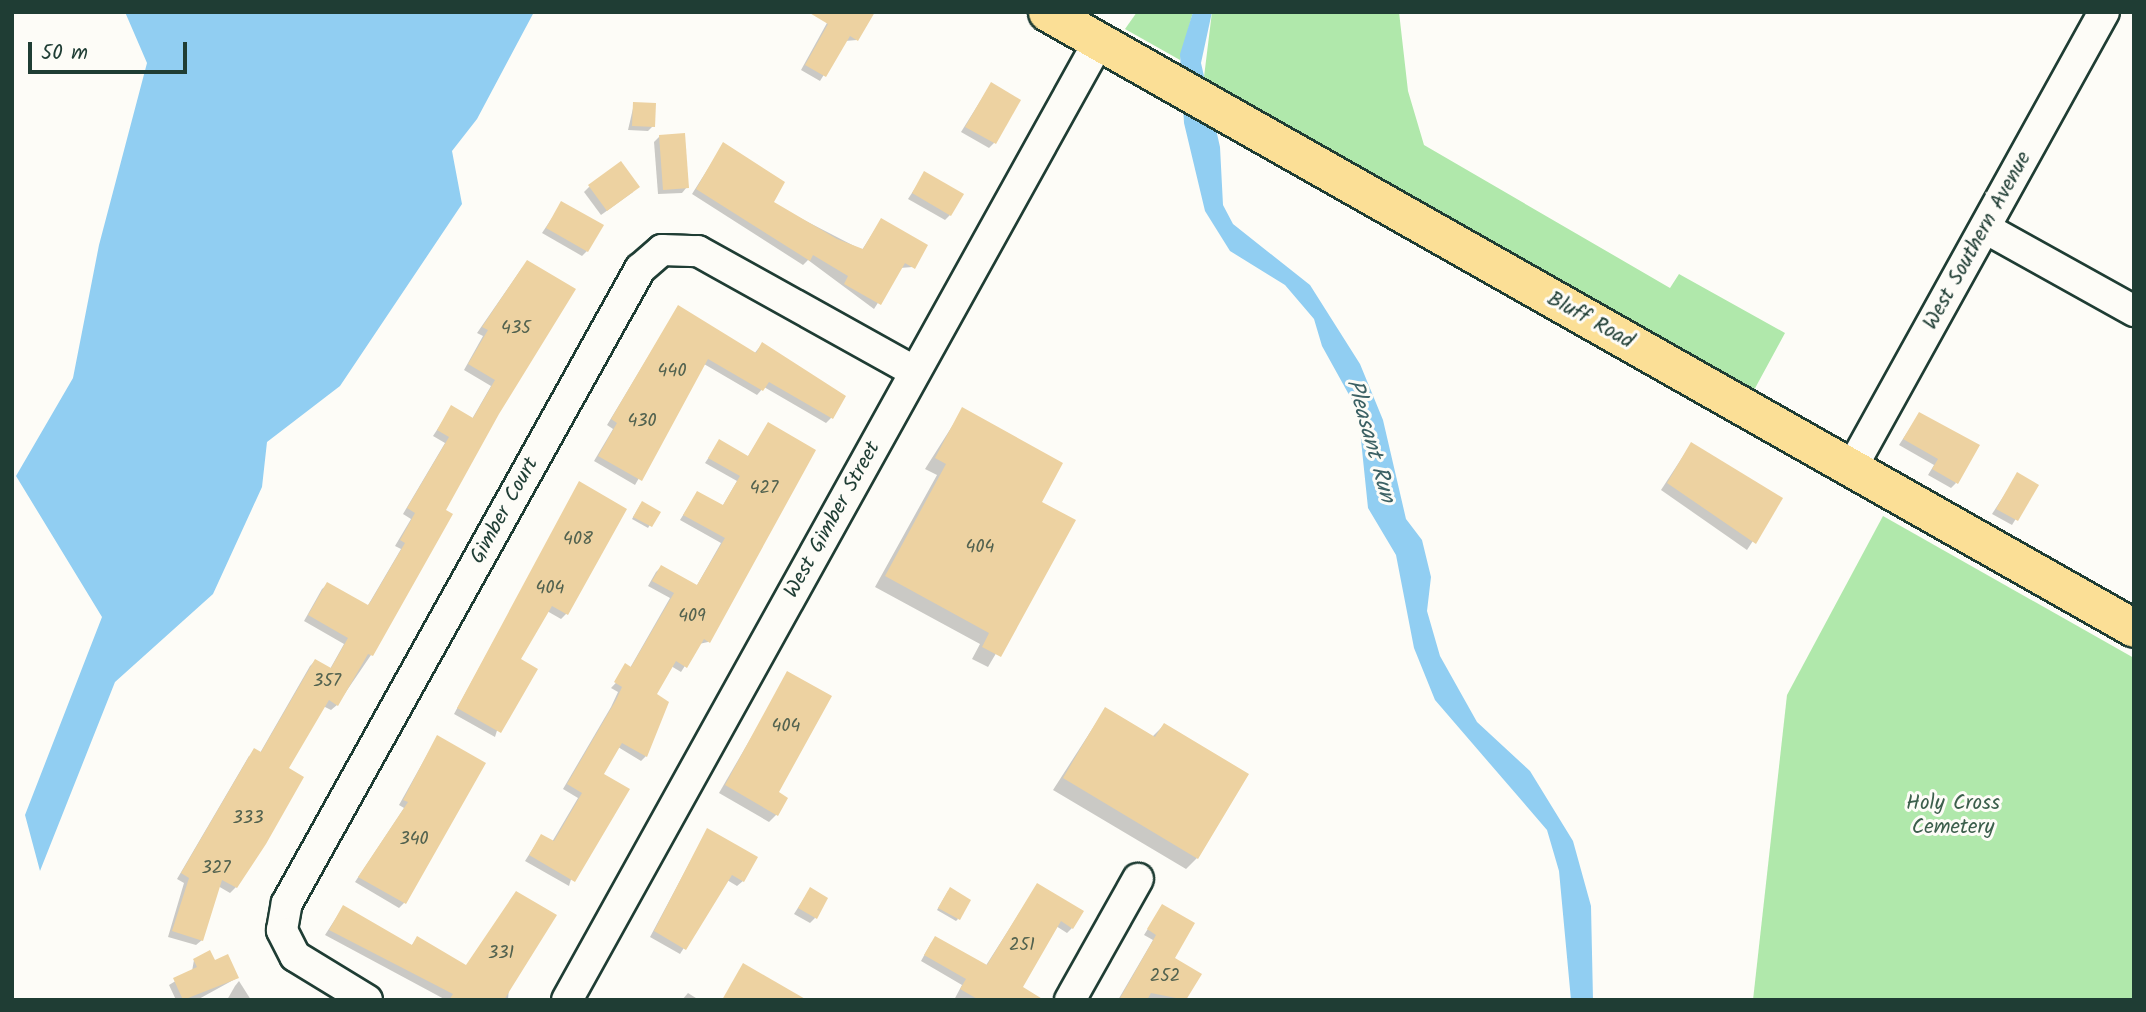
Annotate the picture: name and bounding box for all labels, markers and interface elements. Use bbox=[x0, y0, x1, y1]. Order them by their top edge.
scale bar bbox=[32, 28, 191, 72]
text: 50 m bbox=[41, 37, 88, 70]
street label: West Southern Avenue bbox=[1919, 148, 2037, 334]
street label: Bluff Road bbox=[1542, 287, 1638, 355]
house number: 435 bbox=[501, 318, 531, 340]
house number: 440 bbox=[658, 361, 686, 383]
water label: Pleasant Run bbox=[1339, 376, 1401, 506]
house number: 430 bbox=[627, 411, 657, 433]
street label: West Gimber Street bbox=[780, 437, 886, 603]
street label: Gimber Court bbox=[465, 453, 545, 569]
house number: 427 bbox=[750, 478, 778, 500]
house number: 408 bbox=[563, 529, 593, 551]
house number: 404 bbox=[966, 537, 994, 559]
house number: 404 bbox=[536, 578, 564, 600]
house number: 409 bbox=[678, 606, 706, 628]
house number: 357 bbox=[313, 671, 341, 693]
house number: 404 bbox=[772, 716, 800, 738]
park label: Holy Cross Cemetery bbox=[1906, 791, 2000, 841]
house number: 333 bbox=[233, 808, 263, 830]
house number: 340 bbox=[399, 829, 429, 851]
house number: 327 bbox=[201, 858, 231, 880]
house number: 251 bbox=[1009, 935, 1035, 957]
house number: 331 bbox=[488, 943, 514, 965]
house number: 252 bbox=[1150, 966, 1180, 988]

